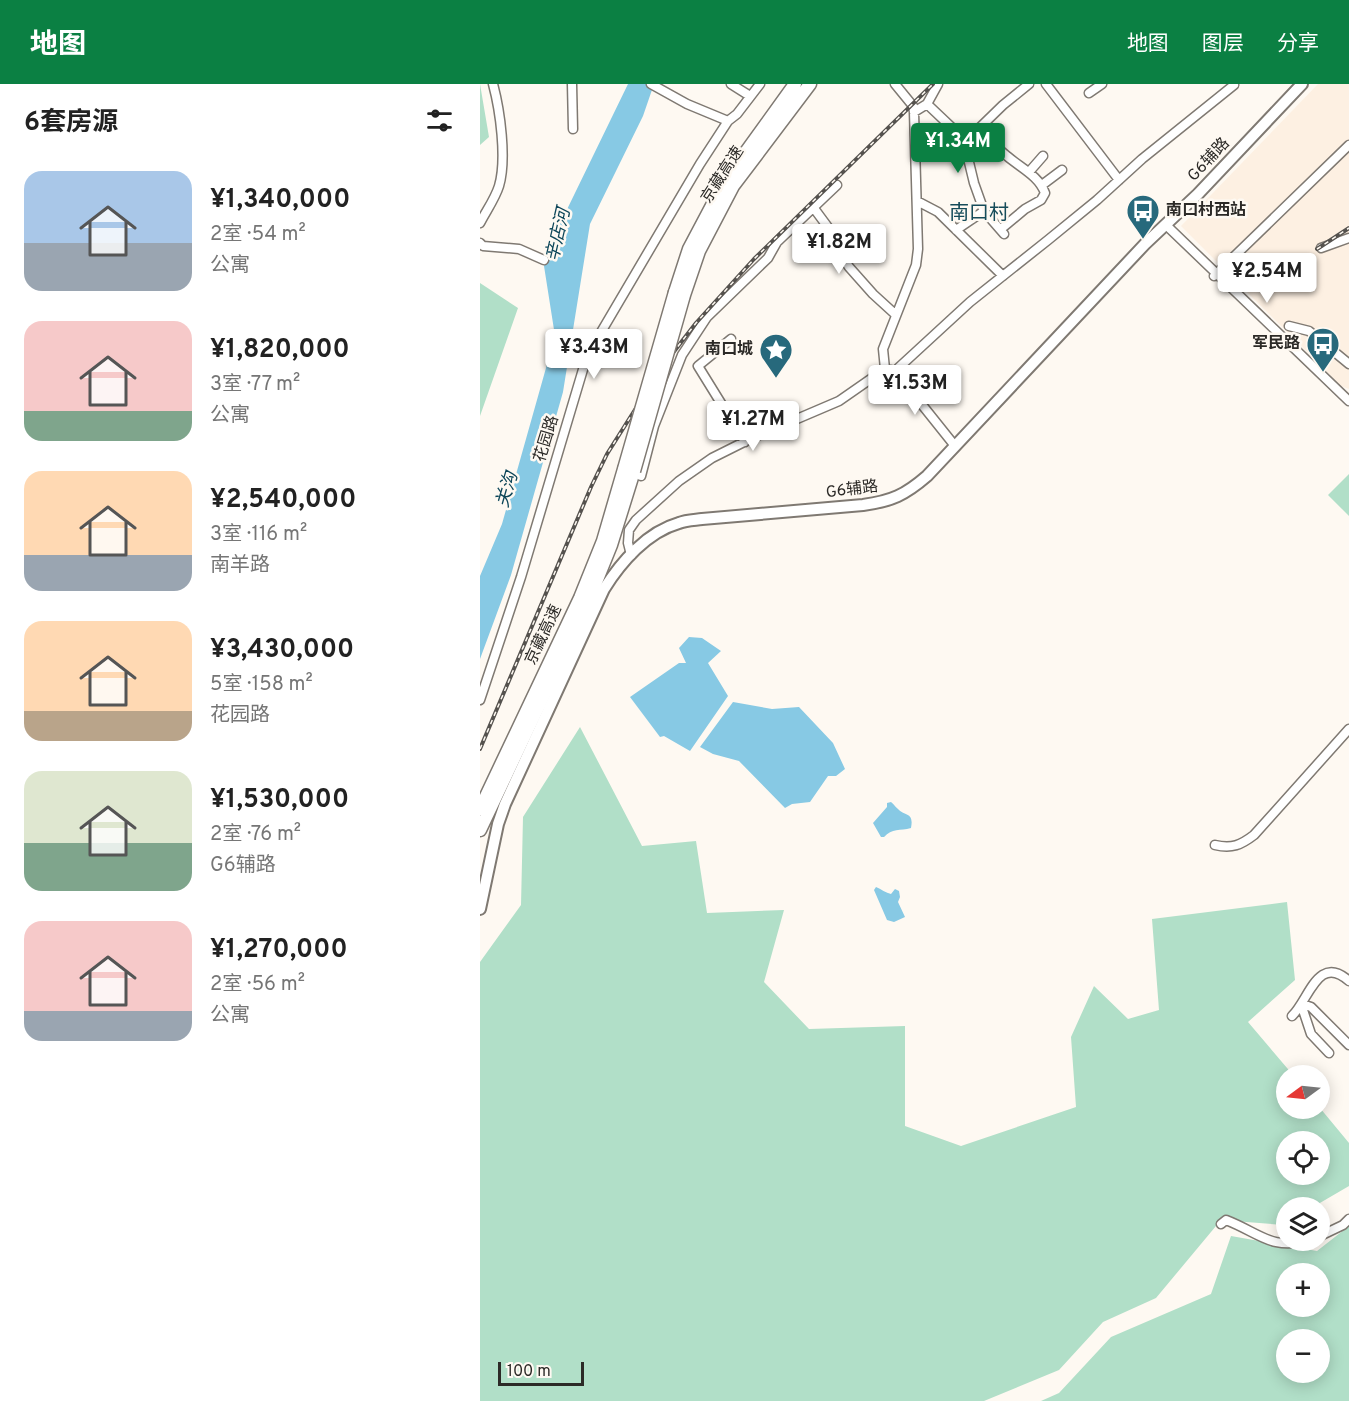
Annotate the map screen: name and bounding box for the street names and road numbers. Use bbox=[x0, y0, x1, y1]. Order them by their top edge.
street label: G6辅路 bbox=[1184, 134, 1234, 186]
street label: 京藏高速 bbox=[697, 143, 749, 207]
street label: 花园路 bbox=[530, 413, 564, 465]
street label: G6辅路 bbox=[825, 477, 879, 503]
street label: 京藏高速 bbox=[521, 602, 567, 668]

